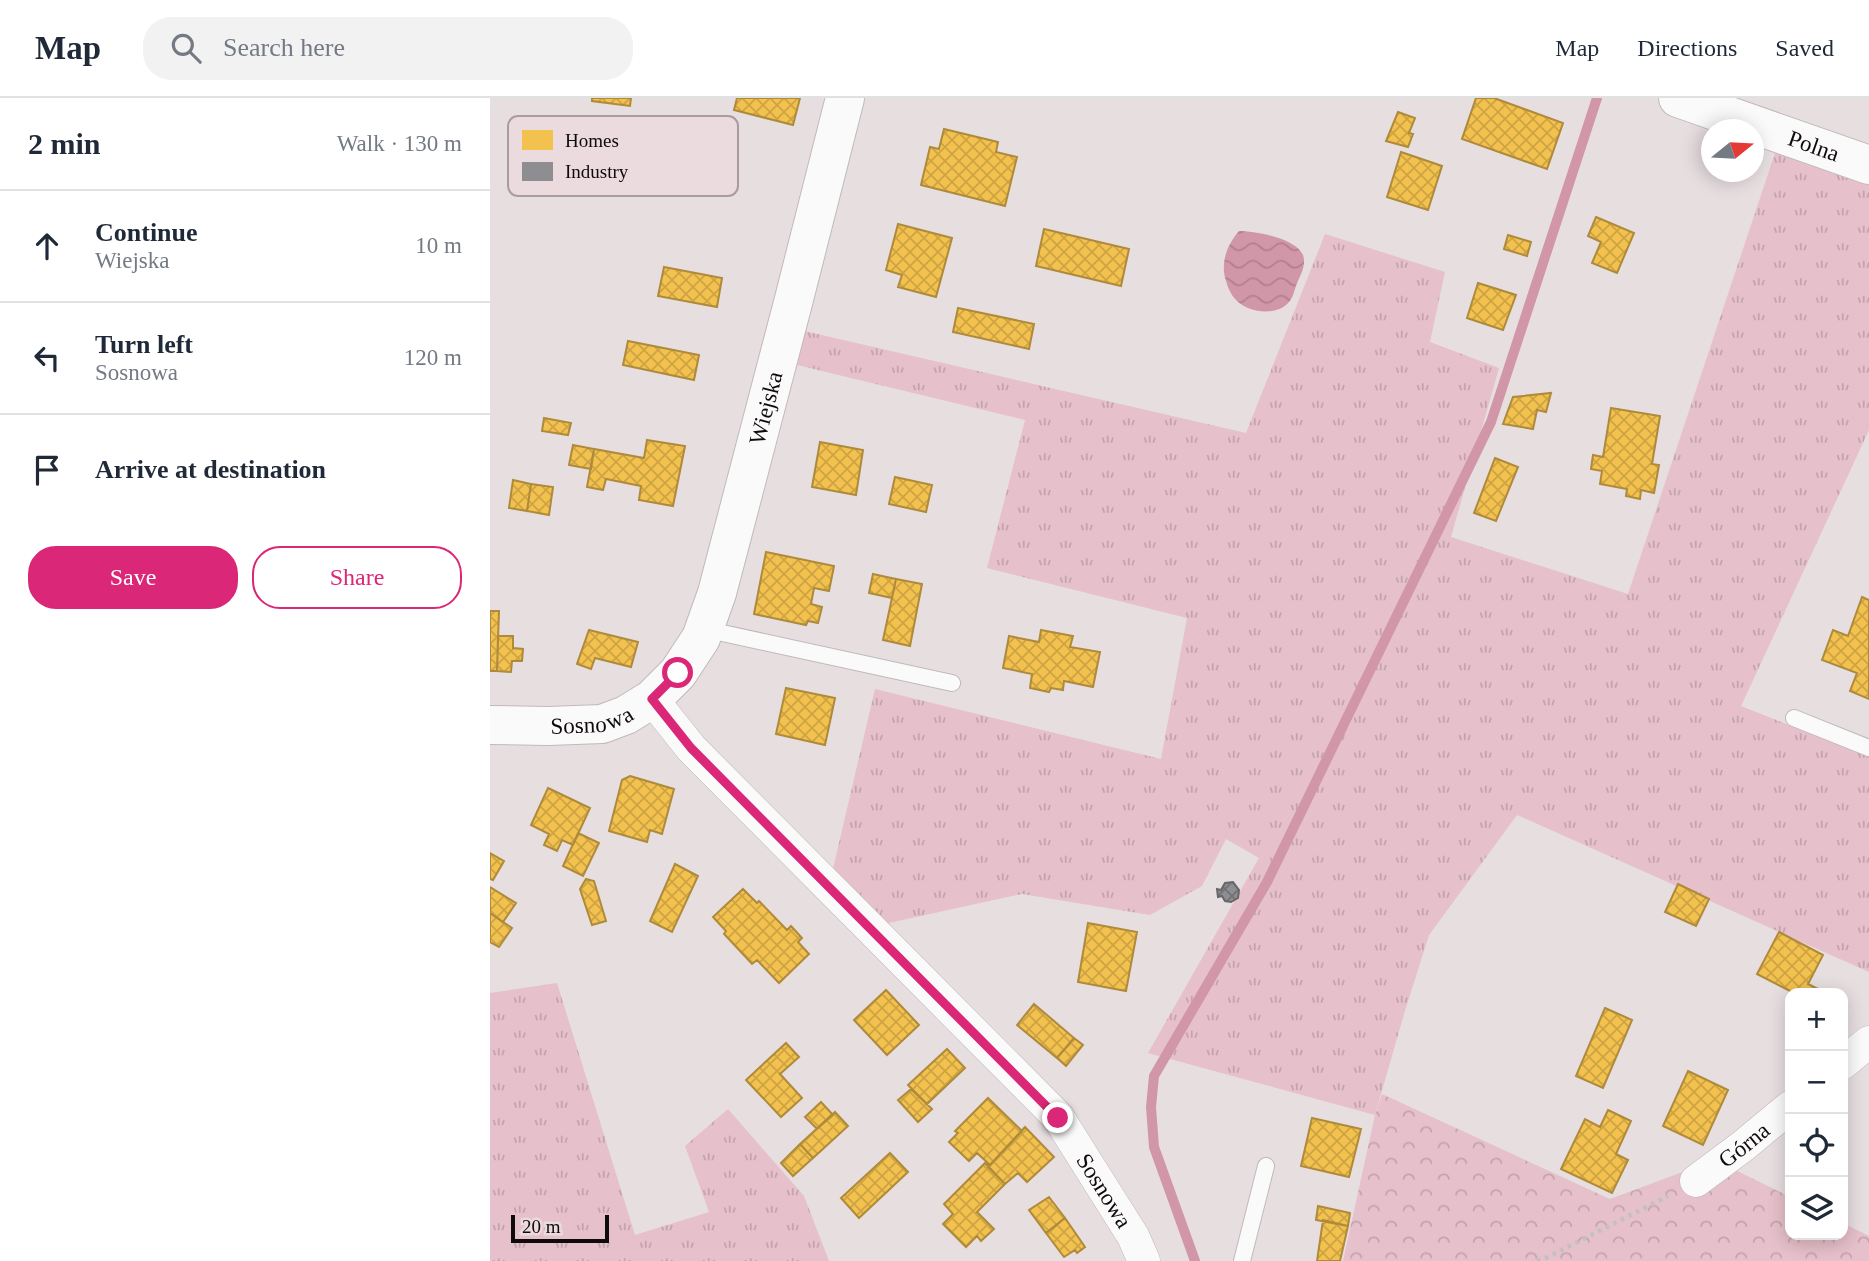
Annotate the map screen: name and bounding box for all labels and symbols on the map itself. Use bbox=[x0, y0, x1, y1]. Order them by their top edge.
legend bbox=[508, 116, 738, 196]
north arrow bbox=[1701, 119, 1764, 182]
street label: Polna bbox=[1785, 125, 1843, 166]
text: Homes bbox=[565, 130, 619, 151]
text: Industry bbox=[565, 161, 629, 182]
street label: Wiejska bbox=[744, 369, 787, 447]
route start bbox=[662, 657, 693, 688]
street label: Sosnowa bbox=[550, 701, 638, 738]
route end bbox=[1042, 1102, 1073, 1133]
street label: Górna bbox=[1714, 1117, 1774, 1172]
street label: Sosnowa bbox=[1072, 1149, 1137, 1232]
scale bar bbox=[511, 1212, 609, 1244]

